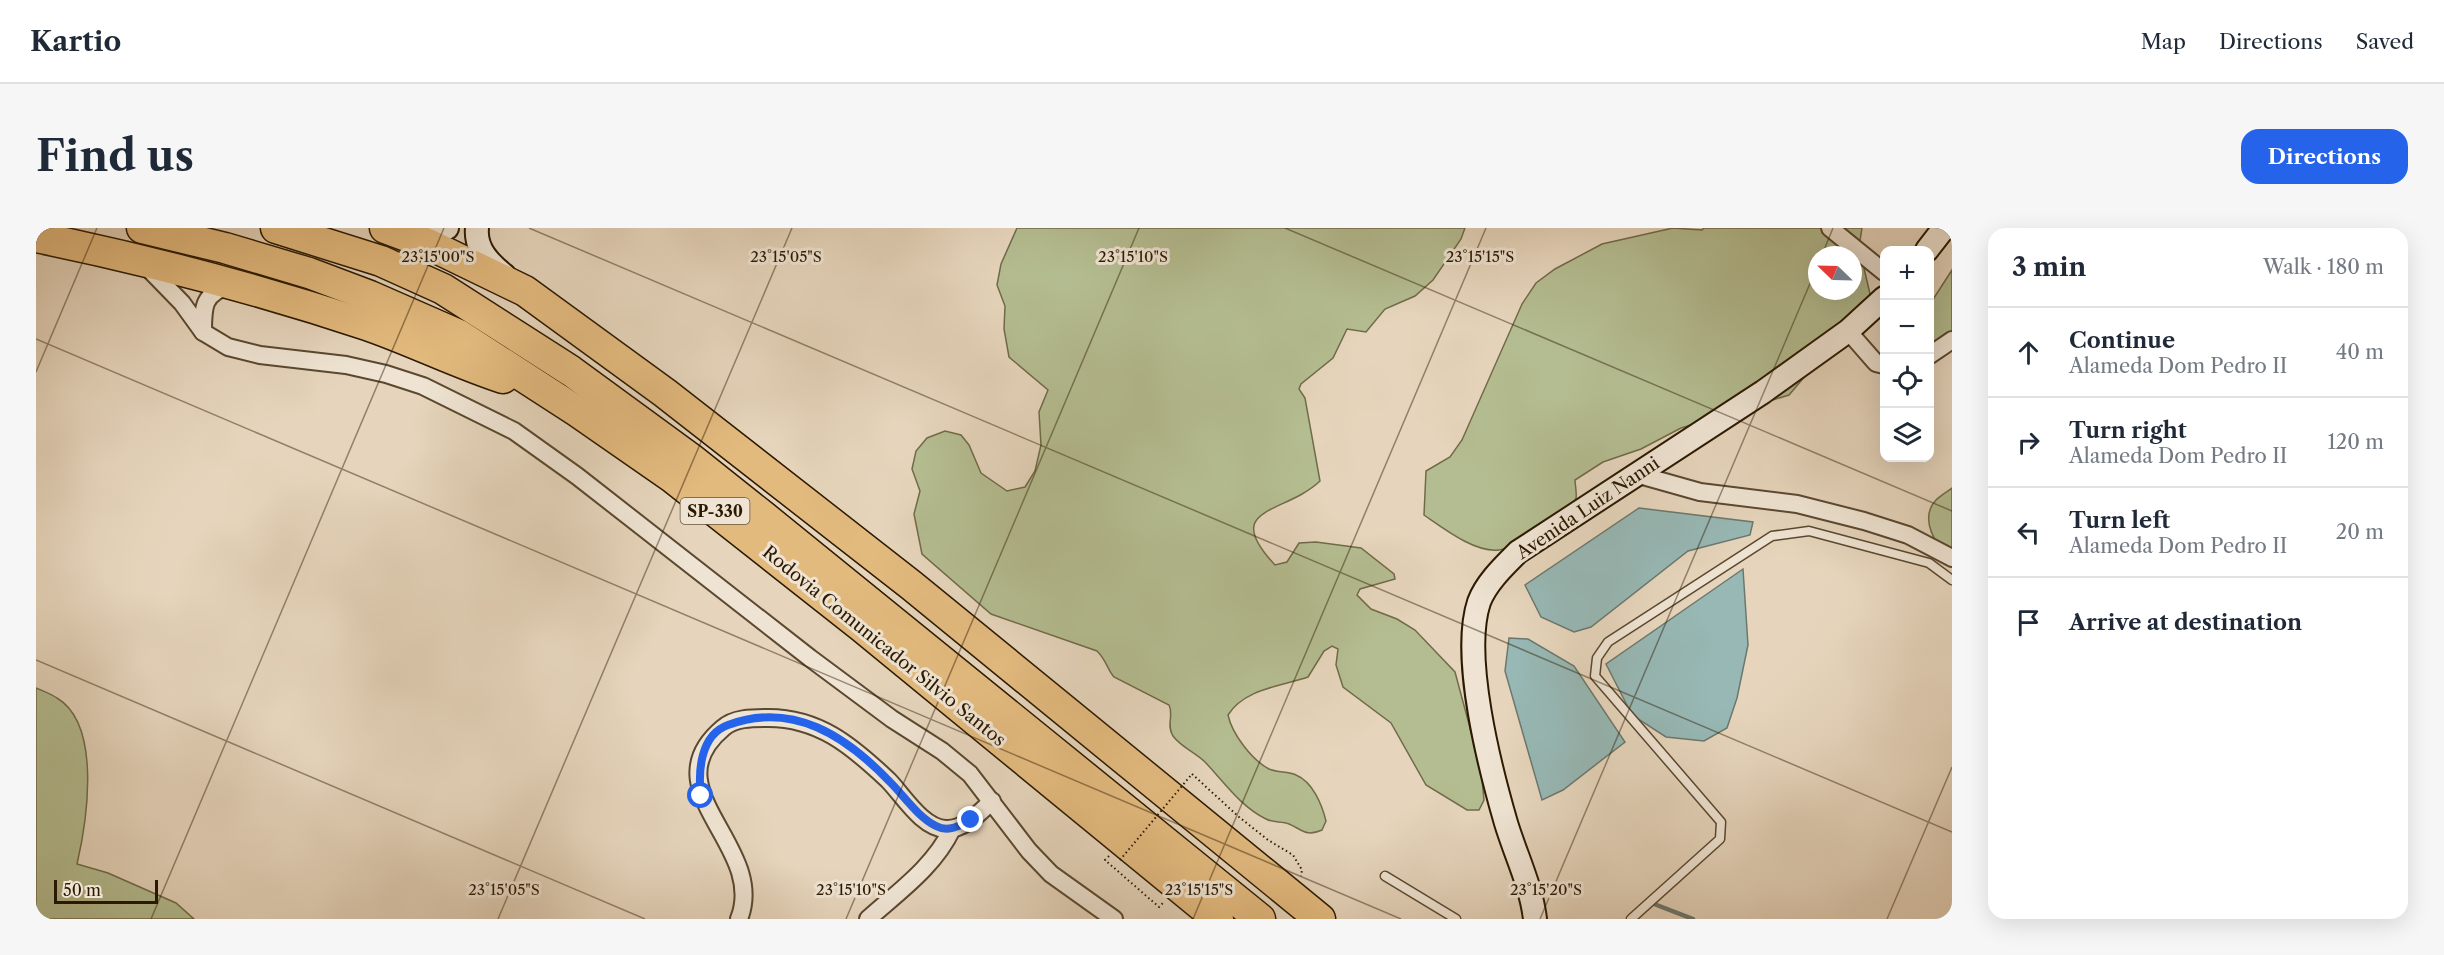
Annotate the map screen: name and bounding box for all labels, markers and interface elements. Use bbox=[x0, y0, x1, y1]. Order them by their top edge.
text: Kartio bbox=[30, 24, 121, 58]
text: Map bbox=[2141, 29, 2186, 54]
text: Directions bbox=[2219, 29, 2323, 54]
text: Saved bbox=[2356, 29, 2414, 54]
button: Directions bbox=[2241, 129, 2408, 184]
text: Find us bbox=[36, 130, 194, 182]
north arrow bbox=[1808, 246, 1862, 300]
map controls bbox=[1880, 246, 1934, 462]
button: + bbox=[1880, 246, 1934, 300]
text: 23°15'00"S bbox=[401, 247, 475, 266]
text: 23°15'05"S bbox=[750, 247, 822, 266]
text: 23°15'10"S bbox=[1098, 247, 1168, 266]
text: 23°15'15"S bbox=[1446, 247, 1514, 266]
text: 3 min bbox=[2012, 251, 2086, 283]
text: Walk · 180 m bbox=[2263, 255, 2384, 279]
button: − bbox=[1880, 300, 1934, 354]
text: Continue bbox=[2069, 327, 2175, 354]
icon: ahead bbox=[2012, 336, 2045, 369]
text: 40 m bbox=[2336, 340, 2384, 364]
button: locate bbox=[1880, 354, 1934, 408]
text: Alameda Dom Pedro II bbox=[2069, 354, 2287, 378]
button: layers bbox=[1880, 408, 1934, 462]
text: Turn right bbox=[2069, 417, 2187, 444]
icon: right bbox=[2012, 426, 2045, 459]
text: 120 m bbox=[2327, 430, 2384, 454]
text: Alameda Dom Pedro II bbox=[2069, 444, 2287, 468]
street label: Avenida Luiz Nanni bbox=[1512, 452, 1664, 565]
road number: SP-330 bbox=[680, 498, 750, 524]
text: Turn left bbox=[2069, 507, 2170, 534]
icon: left bbox=[2012, 516, 2045, 549]
text: 20 m bbox=[2336, 520, 2384, 544]
text: Alameda Dom Pedro II bbox=[2069, 534, 2287, 558]
street label: Rodovia Comunicador Silvio Santos bbox=[758, 541, 1010, 751]
icon: arrive bbox=[2012, 606, 2045, 639]
text: Arrive at destination bbox=[2069, 609, 2302, 636]
route start bbox=[687, 782, 713, 808]
route end bbox=[957, 806, 983, 832]
scale bar bbox=[54, 877, 158, 904]
text: 50 m bbox=[63, 880, 101, 900]
text: 23°15'05"S bbox=[468, 880, 540, 899]
text: 23°15'10"S bbox=[816, 880, 886, 899]
text: 23°15'15"S bbox=[1165, 880, 1233, 899]
text: 23°15'20"S bbox=[1510, 880, 1582, 899]

